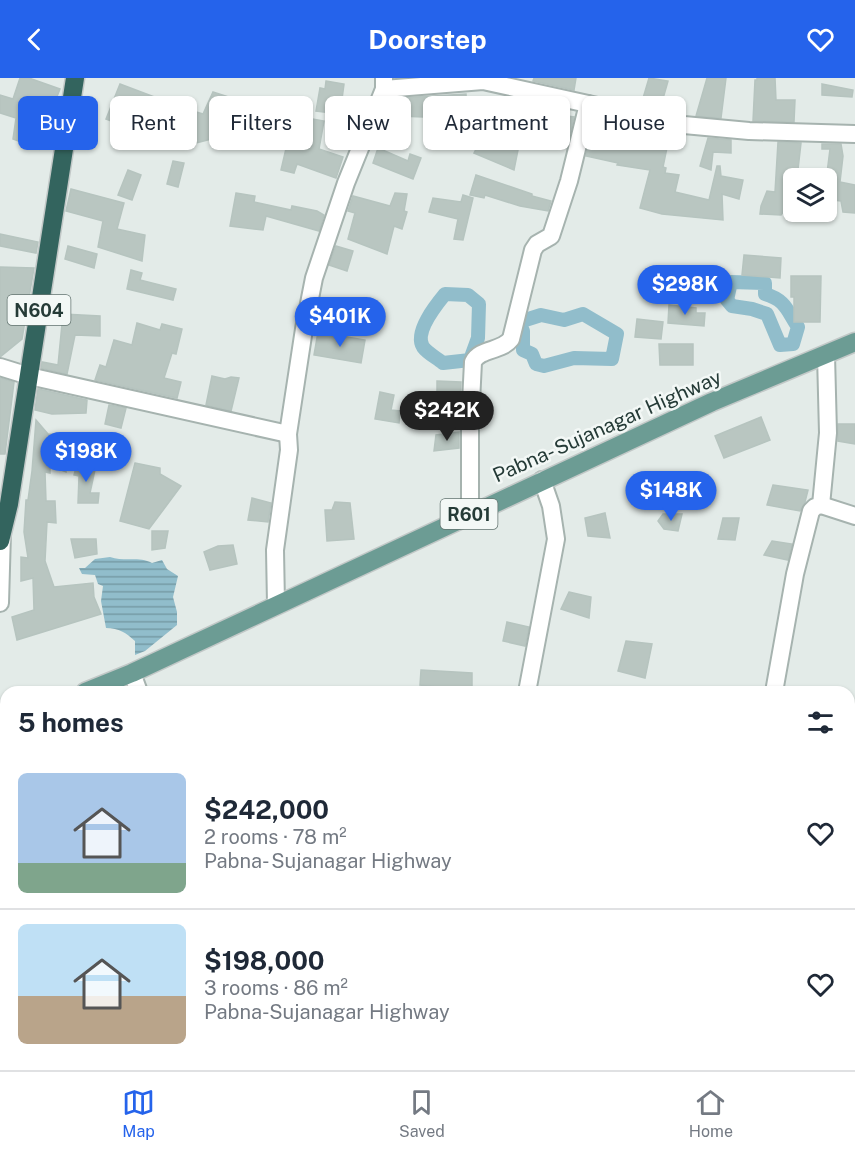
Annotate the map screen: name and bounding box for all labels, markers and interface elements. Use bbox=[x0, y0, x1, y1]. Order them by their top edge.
icon: back bbox=[18, 23, 51, 56]
text: Doorstep bbox=[368, 23, 487, 55]
icon: heart bbox=[804, 23, 837, 56]
chip: Buy bbox=[18, 96, 98, 150]
chip: Rent bbox=[110, 96, 197, 150]
chip: Filters bbox=[209, 96, 313, 150]
chip: New bbox=[325, 96, 411, 150]
chip: Apartment bbox=[423, 96, 570, 150]
chip: House bbox=[582, 96, 686, 150]
map controls bbox=[783, 168, 837, 222]
button: layers bbox=[783, 168, 837, 222]
pin: $298K bbox=[643, 265, 727, 316]
text: $298K bbox=[651, 272, 719, 296]
road number: N604 bbox=[8, 295, 70, 325]
pin: $401K bbox=[298, 297, 382, 348]
text: $401K bbox=[309, 304, 371, 328]
street label: Pabna- Sujanagar Highway bbox=[489, 365, 725, 487]
pin: $242K bbox=[405, 391, 489, 442]
text: $242K bbox=[414, 398, 480, 422]
pin: $198K bbox=[44, 432, 128, 483]
text: $198K bbox=[54, 439, 118, 463]
pin: $148K bbox=[629, 471, 713, 522]
text: $148K bbox=[639, 478, 703, 502]
road number: R601 bbox=[440, 499, 498, 529]
icon: filters bbox=[804, 706, 837, 739]
text: 5 homes bbox=[18, 707, 124, 738]
text: $242,000 bbox=[204, 794, 329, 825]
icon: home bbox=[66, 797, 138, 869]
icon: heart bbox=[804, 817, 837, 850]
text: 2 rooms · 78 m² bbox=[204, 825, 347, 849]
text: Pabna- Sujanagar Highway bbox=[204, 849, 452, 873]
text: $198,000 bbox=[204, 945, 325, 976]
icon: home bbox=[66, 948, 138, 1020]
icon: heart bbox=[804, 968, 837, 1001]
text: 3 rooms · 86 m² bbox=[204, 976, 348, 1000]
text: Pabna-Sujanagar Highway bbox=[204, 1000, 450, 1024]
tab: Map bbox=[122, 1086, 155, 1141]
tab: Saved bbox=[399, 1086, 445, 1141]
tab: Home bbox=[689, 1086, 733, 1141]

